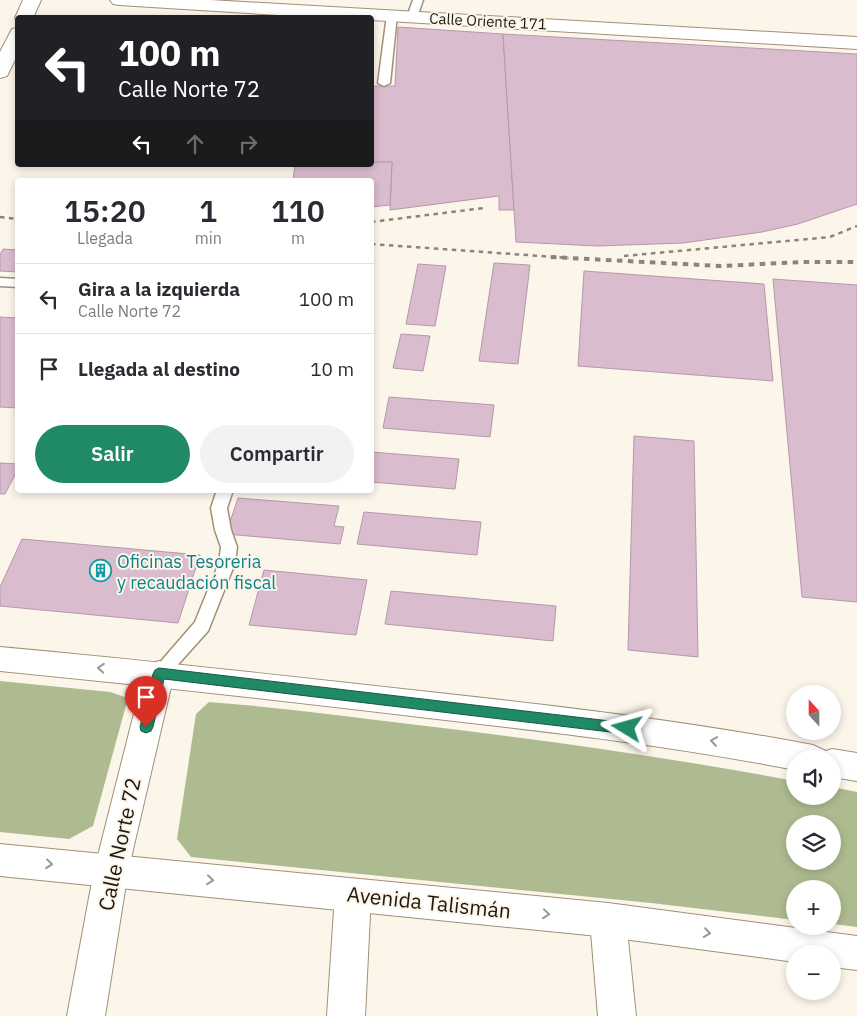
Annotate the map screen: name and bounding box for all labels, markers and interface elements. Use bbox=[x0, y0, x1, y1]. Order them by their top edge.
street label: Calle Oriente 171 bbox=[429, 8, 547, 34]
text: 100 m bbox=[118, 30, 221, 76]
icon: left bbox=[35, 35, 100, 100]
text: Calle Norte 72 bbox=[118, 74, 260, 103]
icon: left bbox=[128, 130, 156, 158]
icon: ahead bbox=[181, 130, 209, 158]
icon: right bbox=[234, 130, 262, 158]
text: 15:20 bbox=[64, 191, 146, 230]
text: 1 bbox=[199, 191, 217, 230]
text: 110 bbox=[271, 191, 325, 230]
text: Llegada bbox=[77, 228, 133, 248]
text: min bbox=[195, 228, 222, 248]
text: m bbox=[291, 228, 305, 248]
text: Gira a la izquierda bbox=[78, 277, 240, 301]
icon: left bbox=[35, 285, 63, 313]
text: 100 m bbox=[299, 287, 354, 311]
text: Calle Norte 72 bbox=[78, 301, 181, 321]
icon: arrive bbox=[35, 355, 63, 383]
text: Llegada al destino bbox=[78, 357, 240, 381]
text: 10 m bbox=[310, 357, 354, 381]
button: Salir bbox=[35, 425, 190, 483]
button: Compartir bbox=[200, 425, 354, 483]
place label: Oficinas Tesoreria y recaudación fiscal bbox=[117, 550, 276, 594]
building icon: Oficinas Tesoreria y recaudación fiscal bbox=[89, 559, 113, 583]
one-way arrow bbox=[96, 663, 104, 674]
pin bbox=[125, 676, 167, 727]
icon: arrive bbox=[132, 683, 160, 711]
north arrow bbox=[786, 685, 841, 740]
map controls bbox=[786, 685, 841, 1000]
position arrow bbox=[600, 701, 652, 753]
one-way arrow bbox=[709, 736, 717, 747]
button: sound bbox=[786, 750, 841, 805]
street label: Calle Norte 72 bbox=[91, 775, 147, 913]
button: layers bbox=[786, 815, 841, 870]
one-way arrow bbox=[45, 859, 53, 870]
one-way arrow bbox=[207, 875, 215, 886]
street label: Avenida Talismán bbox=[346, 879, 512, 925]
button: + bbox=[786, 880, 841, 935]
one-way arrow bbox=[542, 908, 550, 919]
one-way arrow bbox=[704, 927, 712, 938]
button: − bbox=[786, 945, 841, 1000]

